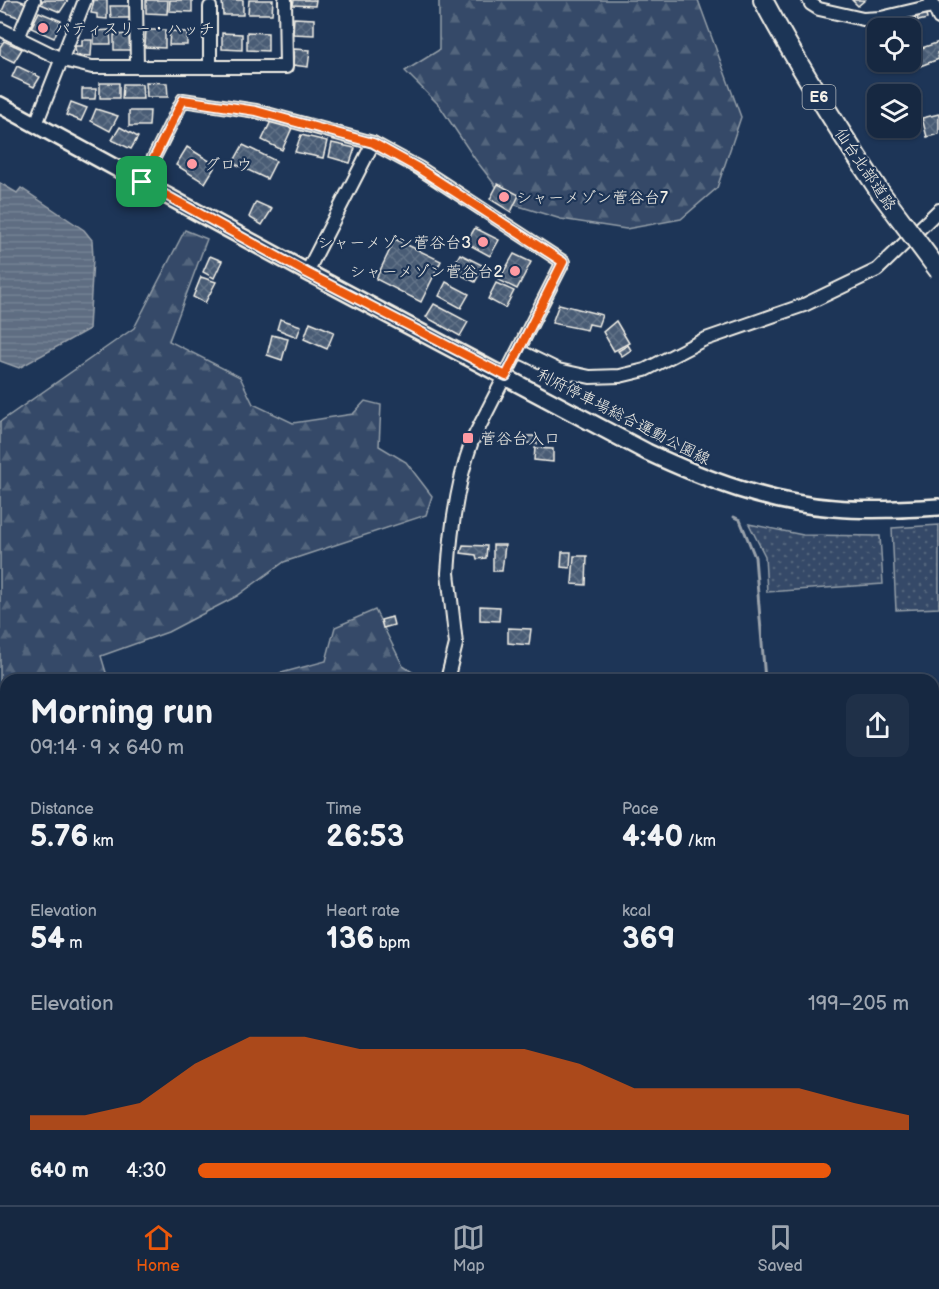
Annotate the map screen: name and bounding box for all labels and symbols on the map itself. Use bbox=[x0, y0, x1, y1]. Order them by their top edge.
place label: パティスリー・ハッチ bbox=[55, 20, 215, 39]
marker: パティスリー・ハッチ bbox=[36, 21, 50, 35]
road number: E6 bbox=[802, 85, 836, 109]
street label: 仙台北部道路 bbox=[830, 125, 899, 215]
pin bbox=[116, 156, 167, 207]
place label: グロウ bbox=[204, 156, 252, 175]
marker: グロウ bbox=[185, 157, 199, 171]
place label: シャーメゾン菅谷台7 bbox=[516, 189, 668, 208]
marker: シャーメゾン菅谷台7 bbox=[497, 190, 511, 204]
place label: シャーメゾン菅谷台3 bbox=[317, 234, 471, 253]
marker: シャーメゾン菅谷台3 bbox=[476, 235, 490, 249]
place label: シャーメゾン菅谷台2 bbox=[350, 263, 504, 282]
marker: シャーメゾン菅谷台2 bbox=[508, 264, 522, 278]
street label: 利府停車場総合運動公園線 bbox=[533, 365, 713, 469]
place label: 菅谷台入口 bbox=[480, 430, 560, 449]
marker: 菅谷台入口 bbox=[461, 431, 475, 445]

